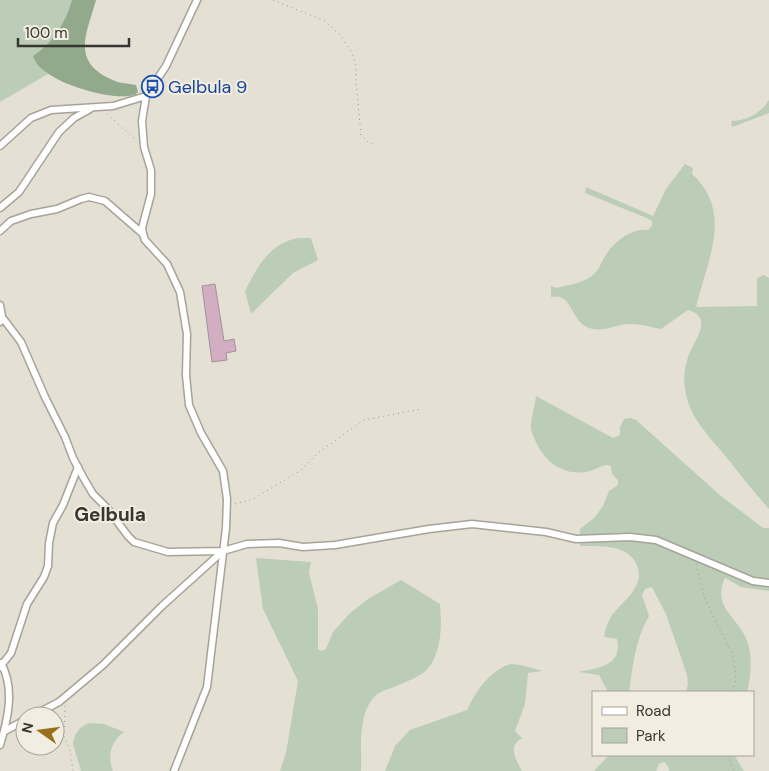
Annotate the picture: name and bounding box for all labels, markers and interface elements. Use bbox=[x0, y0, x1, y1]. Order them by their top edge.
scale bar bbox=[18, 15, 129, 47]
text: 100 m bbox=[25, 23, 68, 43]
bus stop icon: Gelbula 9 bbox=[140, 75, 164, 99]
place label: Gelbula 9 bbox=[168, 75, 247, 99]
district label: Gelbula bbox=[74, 502, 146, 527]
legend bbox=[592, 691, 754, 756]
text: Road bbox=[636, 701, 671, 721]
north arrow bbox=[15, 706, 65, 756]
text: N bbox=[17, 721, 37, 735]
text: Park bbox=[636, 726, 666, 746]

